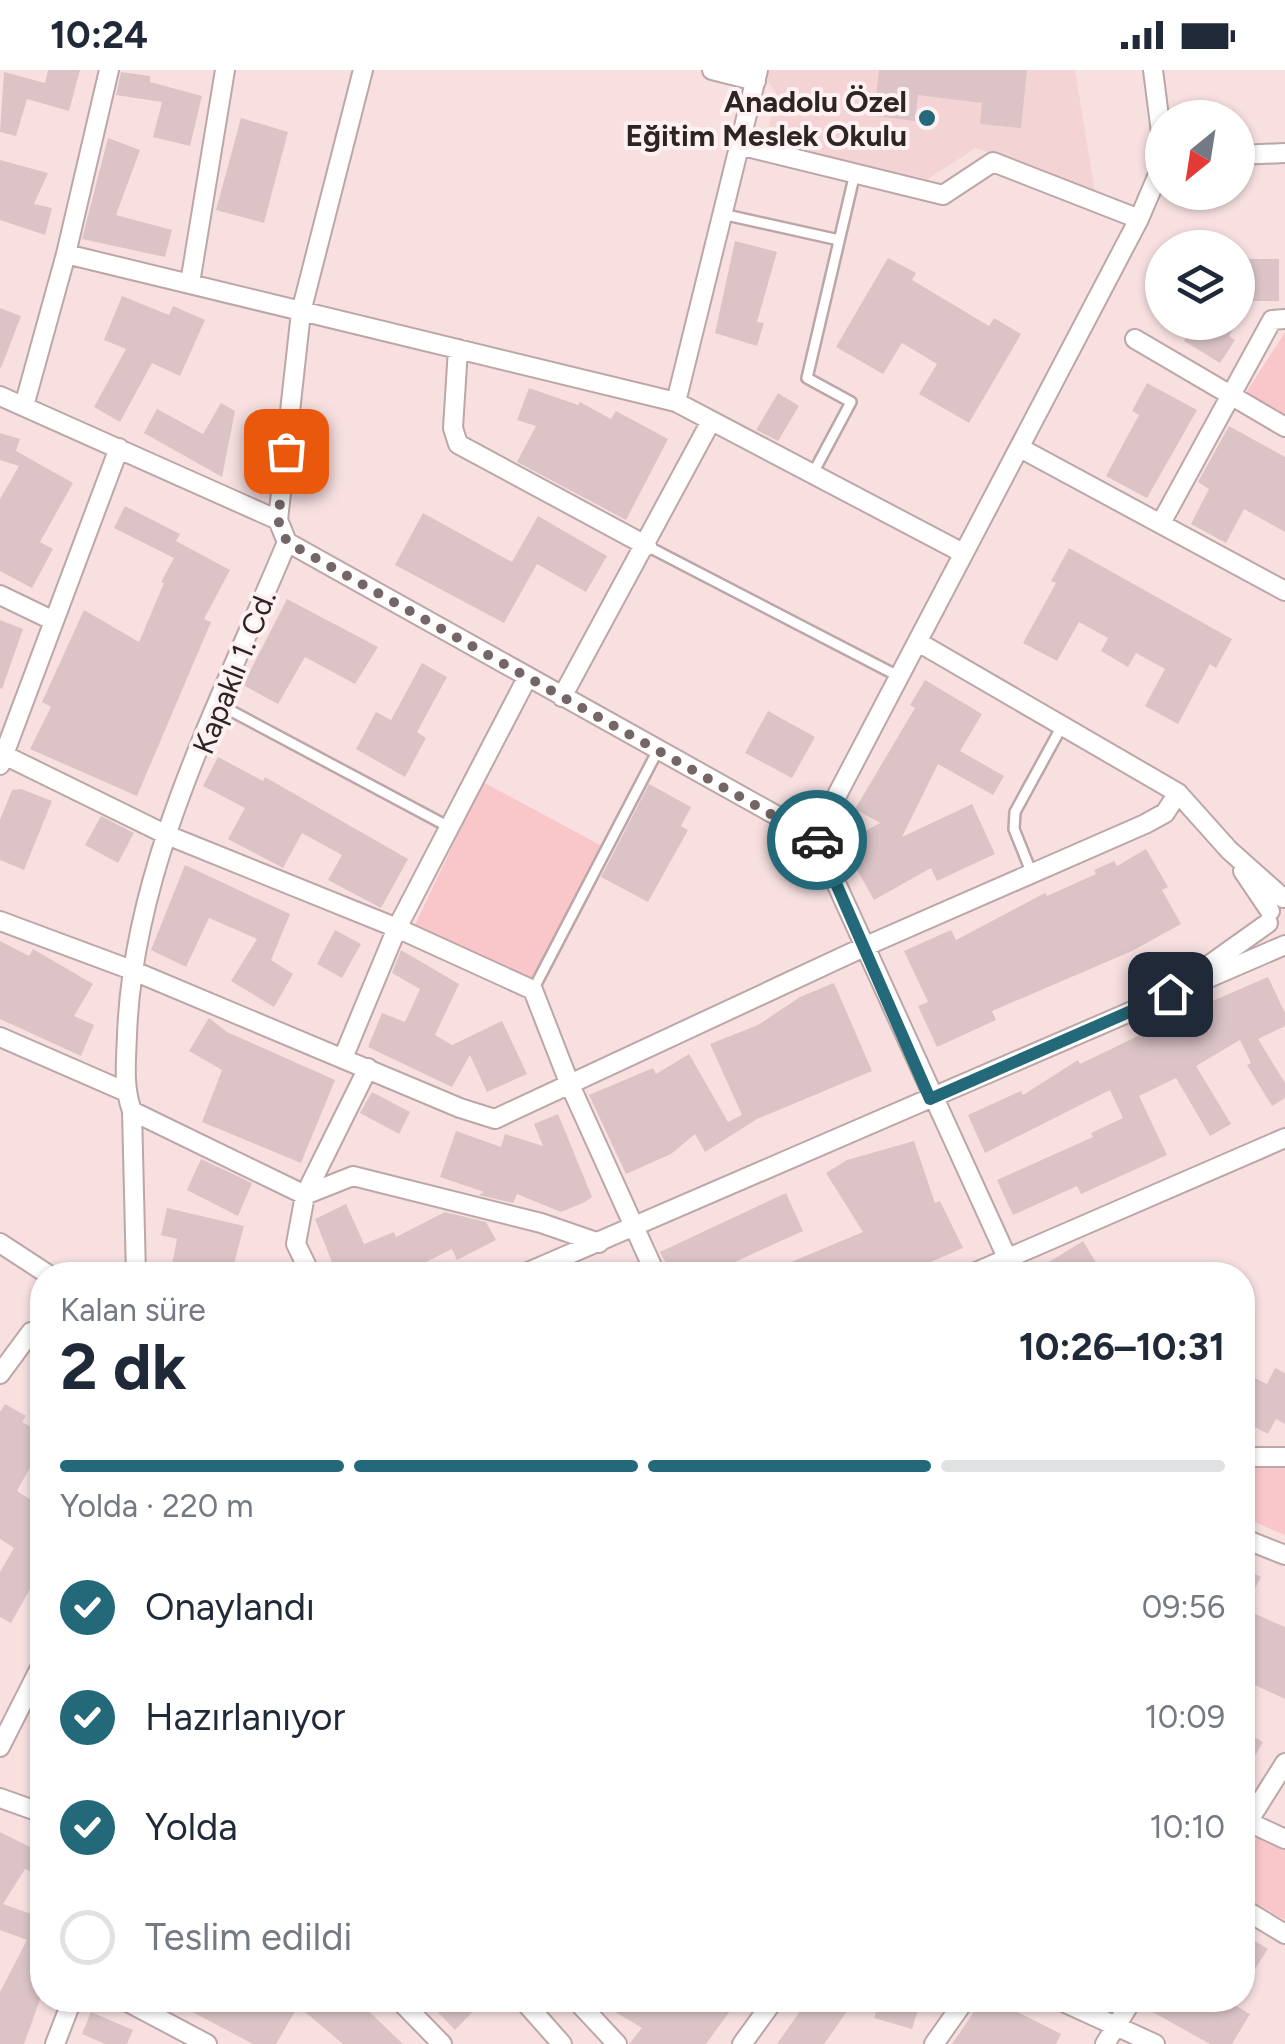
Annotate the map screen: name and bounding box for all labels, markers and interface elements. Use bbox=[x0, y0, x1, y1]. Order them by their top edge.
text: 10:24 bbox=[50, 12, 148, 58]
place label: Anadolu Özel Eğitim Meslek Okulu bbox=[625, 83, 907, 154]
north arrow bbox=[1145, 100, 1255, 210]
map controls bbox=[1145, 100, 1255, 340]
marker: Anadolu Özel Eğitim Meslek Okulu bbox=[916, 107, 938, 129]
button: layers bbox=[1145, 230, 1255, 340]
pin bbox=[244, 409, 329, 494]
icon: bag bbox=[259, 424, 314, 479]
street label: Kapaklı 1. Cd. bbox=[184, 585, 284, 759]
courier bbox=[767, 790, 867, 890]
icon: car bbox=[790, 813, 845, 868]
pin bbox=[1128, 952, 1213, 1037]
icon: home bbox=[1143, 967, 1198, 1022]
text: Kalan süre bbox=[60, 1291, 206, 1329]
text: 10:26–10:31 bbox=[1019, 1324, 1225, 1370]
text: 2 dk bbox=[60, 1327, 187, 1405]
text: Yolda · 220 m bbox=[60, 1487, 253, 1525]
icon: check bbox=[60, 1580, 115, 1635]
text: Onaylandı bbox=[145, 1584, 315, 1630]
text: 09:56 bbox=[1142, 1588, 1225, 1626]
icon: check bbox=[60, 1690, 115, 1745]
text: Hazırlanıyor bbox=[145, 1694, 345, 1740]
text: 10:09 bbox=[1145, 1698, 1225, 1736]
icon: check bbox=[60, 1800, 115, 1855]
text: Yolda bbox=[145, 1804, 238, 1850]
text: 10:10 bbox=[1149, 1808, 1225, 1846]
text: Teslim edildi bbox=[145, 1914, 352, 1960]

